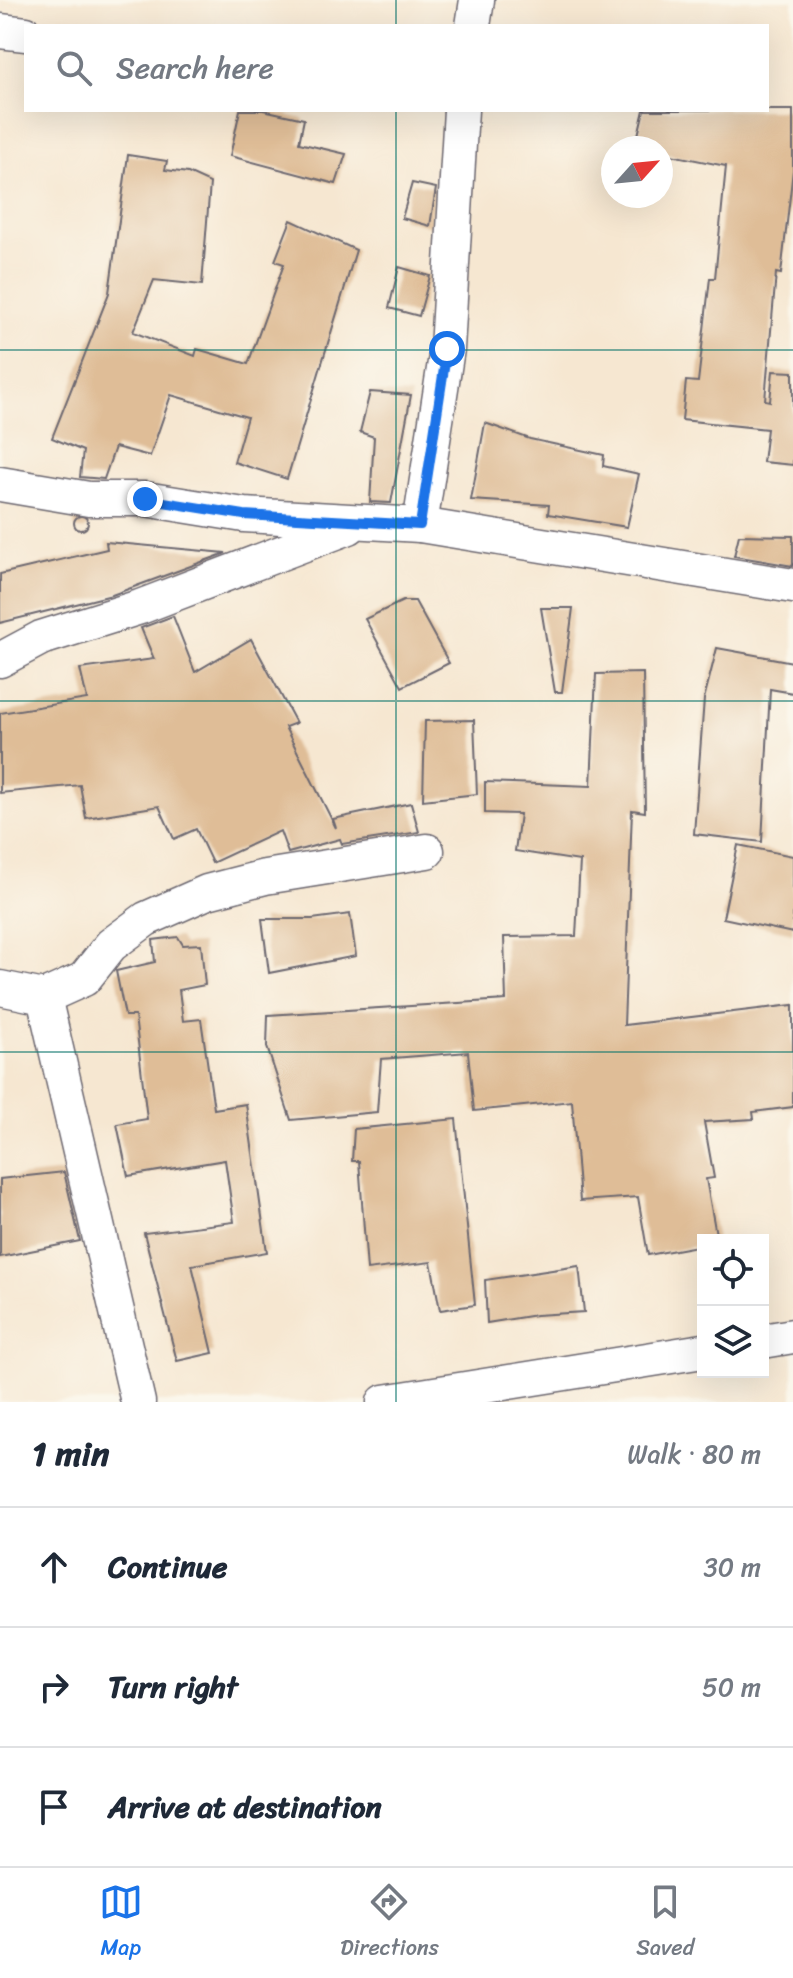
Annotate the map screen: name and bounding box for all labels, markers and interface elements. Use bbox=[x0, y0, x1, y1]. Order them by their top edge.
search box bbox=[24, 24, 769, 112]
text: Search here bbox=[116, 41, 274, 95]
icon: search bbox=[52, 46, 96, 90]
north arrow bbox=[601, 136, 673, 208]
route start bbox=[429, 331, 465, 367]
route end bbox=[127, 481, 163, 517]
map controls bbox=[697, 1234, 769, 1378]
button: locate bbox=[697, 1234, 769, 1306]
button: layers bbox=[697, 1306, 769, 1378]
text: 1 min bbox=[32, 1424, 109, 1484]
text: Walk · 80 m bbox=[627, 1431, 761, 1477]
text: Continue bbox=[108, 1540, 227, 1594]
text: 30 m bbox=[704, 1544, 761, 1590]
icon: ahead bbox=[32, 1545, 76, 1589]
text: Turn right bbox=[108, 1660, 238, 1714]
text: 50 m bbox=[702, 1664, 761, 1710]
icon: right bbox=[32, 1665, 76, 1709]
text: Arrive at destination bbox=[108, 1780, 382, 1834]
icon: arrive bbox=[32, 1785, 76, 1829]
tab: Map bbox=[99, 1880, 143, 1967]
tab: Directions bbox=[340, 1880, 439, 1967]
tab: Saved bbox=[636, 1880, 694, 1967]

